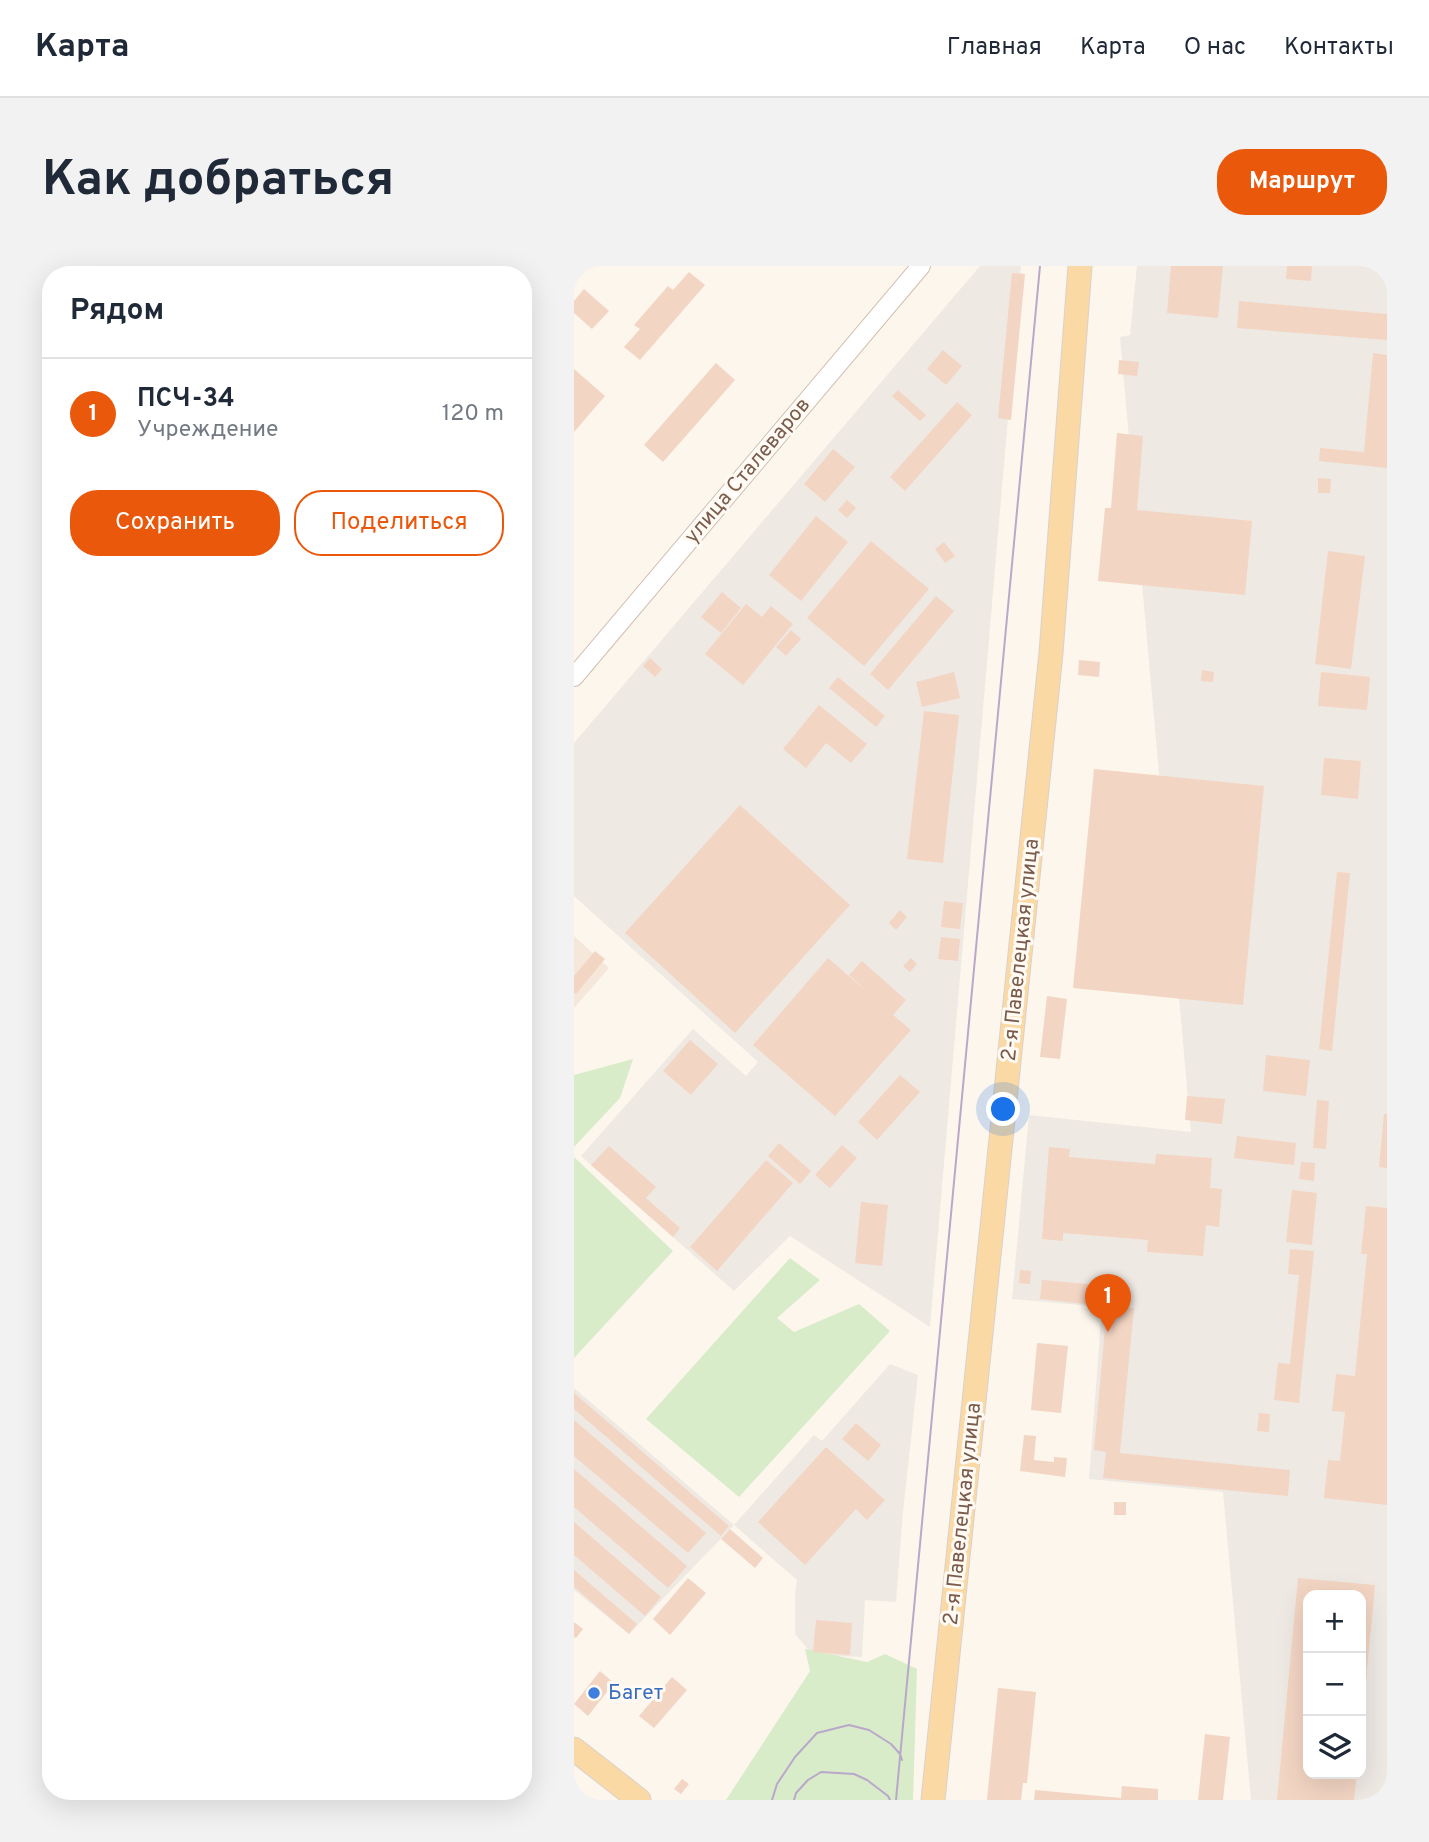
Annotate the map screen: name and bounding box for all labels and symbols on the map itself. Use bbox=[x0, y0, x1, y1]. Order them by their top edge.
street label: улица Сталеваров bbox=[679, 392, 817, 550]
street label: 2-я Павелецкая улица bbox=[996, 837, 1046, 1063]
your location bbox=[986, 1092, 1020, 1126]
pin: 1 bbox=[1085, 1274, 1131, 1332]
street label: 2-я Павелецкая улица bbox=[938, 1401, 988, 1627]
place label: Багет bbox=[608, 1680, 663, 1707]
marker: Багет bbox=[586, 1685, 602, 1701]

